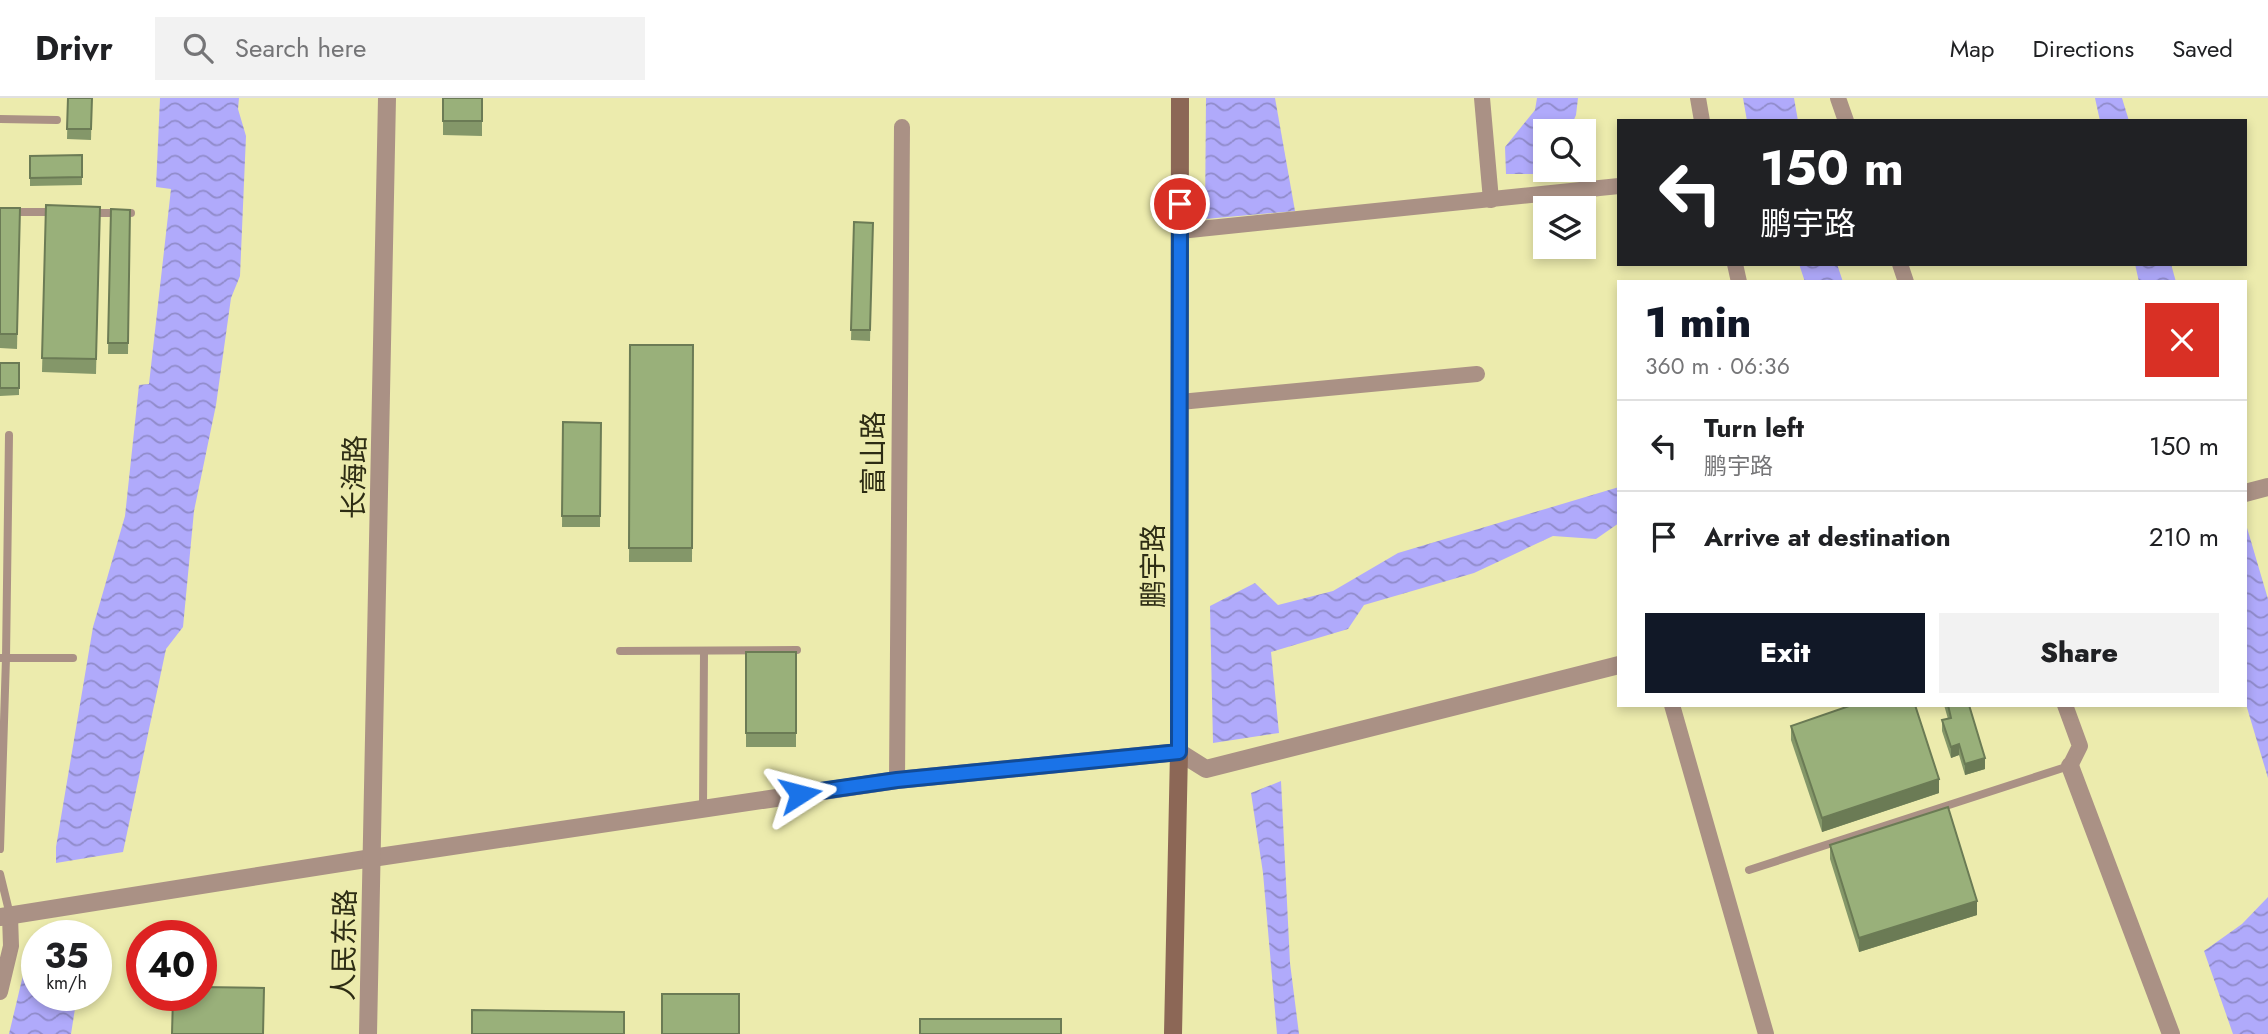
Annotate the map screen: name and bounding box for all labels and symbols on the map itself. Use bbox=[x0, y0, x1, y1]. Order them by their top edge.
pin bbox=[1150, 174, 1210, 234]
street label: 富山路 bbox=[853, 411, 894, 495]
street label: 长海路 bbox=[333, 435, 376, 519]
street label: 鹏宇路 bbox=[1133, 524, 1174, 608]
position arrow bbox=[763, 757, 837, 831]
street label: 人民东路 bbox=[323, 889, 366, 1001]
speed limit sign: 40 bbox=[126, 920, 217, 1011]

